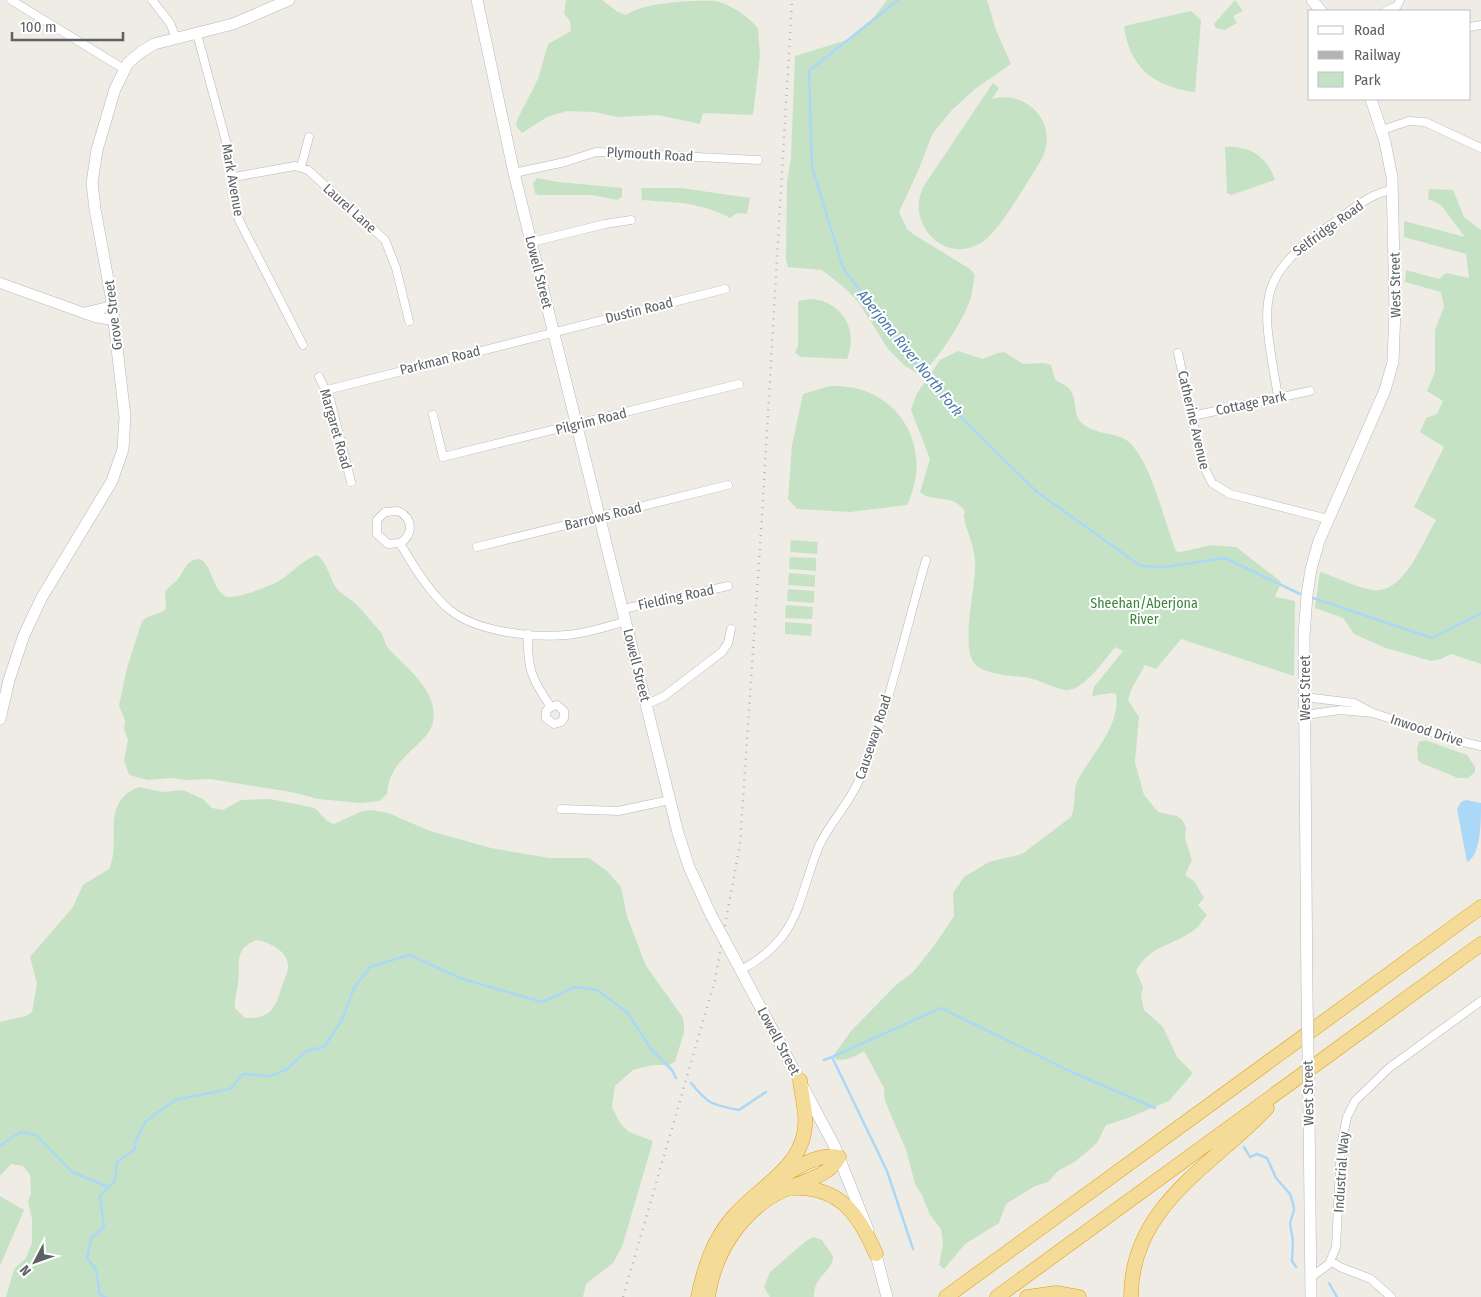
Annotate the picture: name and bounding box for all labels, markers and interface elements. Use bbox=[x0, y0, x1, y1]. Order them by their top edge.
scale bar bbox=[12, 10, 124, 42]
legend bbox=[1308, 10, 1471, 100]
text: 100 m bbox=[20, 18, 57, 36]
text: Road bbox=[1354, 21, 1385, 39]
text: Railway bbox=[1354, 46, 1401, 64]
text: Park bbox=[1354, 71, 1381, 89]
street label: Mark Avenue bbox=[218, 142, 247, 218]
street label: Plymouth Road bbox=[606, 144, 694, 165]
street label: Laurel Lane bbox=[319, 180, 380, 237]
street label: Selfridge Road bbox=[1290, 197, 1367, 260]
street label: Lowell Street bbox=[521, 234, 556, 311]
street label: West Street bbox=[1386, 252, 1405, 318]
street label: Grove Street bbox=[101, 278, 126, 351]
water label: Aberjona River North Fork bbox=[853, 285, 967, 420]
street label: Dustin Road bbox=[603, 294, 675, 327]
street label: Parkman Road bbox=[398, 342, 482, 379]
street label: Catherine Avenue bbox=[1174, 369, 1213, 471]
street label: Margaret Road bbox=[316, 387, 355, 471]
street label: Cottage Park bbox=[1214, 388, 1288, 419]
street label: Pilgrim Road bbox=[554, 404, 628, 439]
street label: Barrows Road bbox=[563, 499, 643, 534]
street label: Fielding Road bbox=[637, 581, 716, 614]
park label: Sheehan/Aberjona River bbox=[1090, 595, 1198, 628]
street label: Lowell Street bbox=[619, 627, 654, 704]
street label: West Street bbox=[1297, 655, 1314, 721]
street label: Causeway Road bbox=[852, 693, 895, 782]
street label: Inwood Drive bbox=[1388, 711, 1465, 750]
street label: Lowell Street bbox=[754, 1004, 804, 1078]
street label: West Street bbox=[1299, 1060, 1318, 1126]
street label: Industrial Way bbox=[1330, 1130, 1353, 1213]
north arrow bbox=[10, 1237, 60, 1287]
text: N bbox=[16, 1261, 35, 1279]

